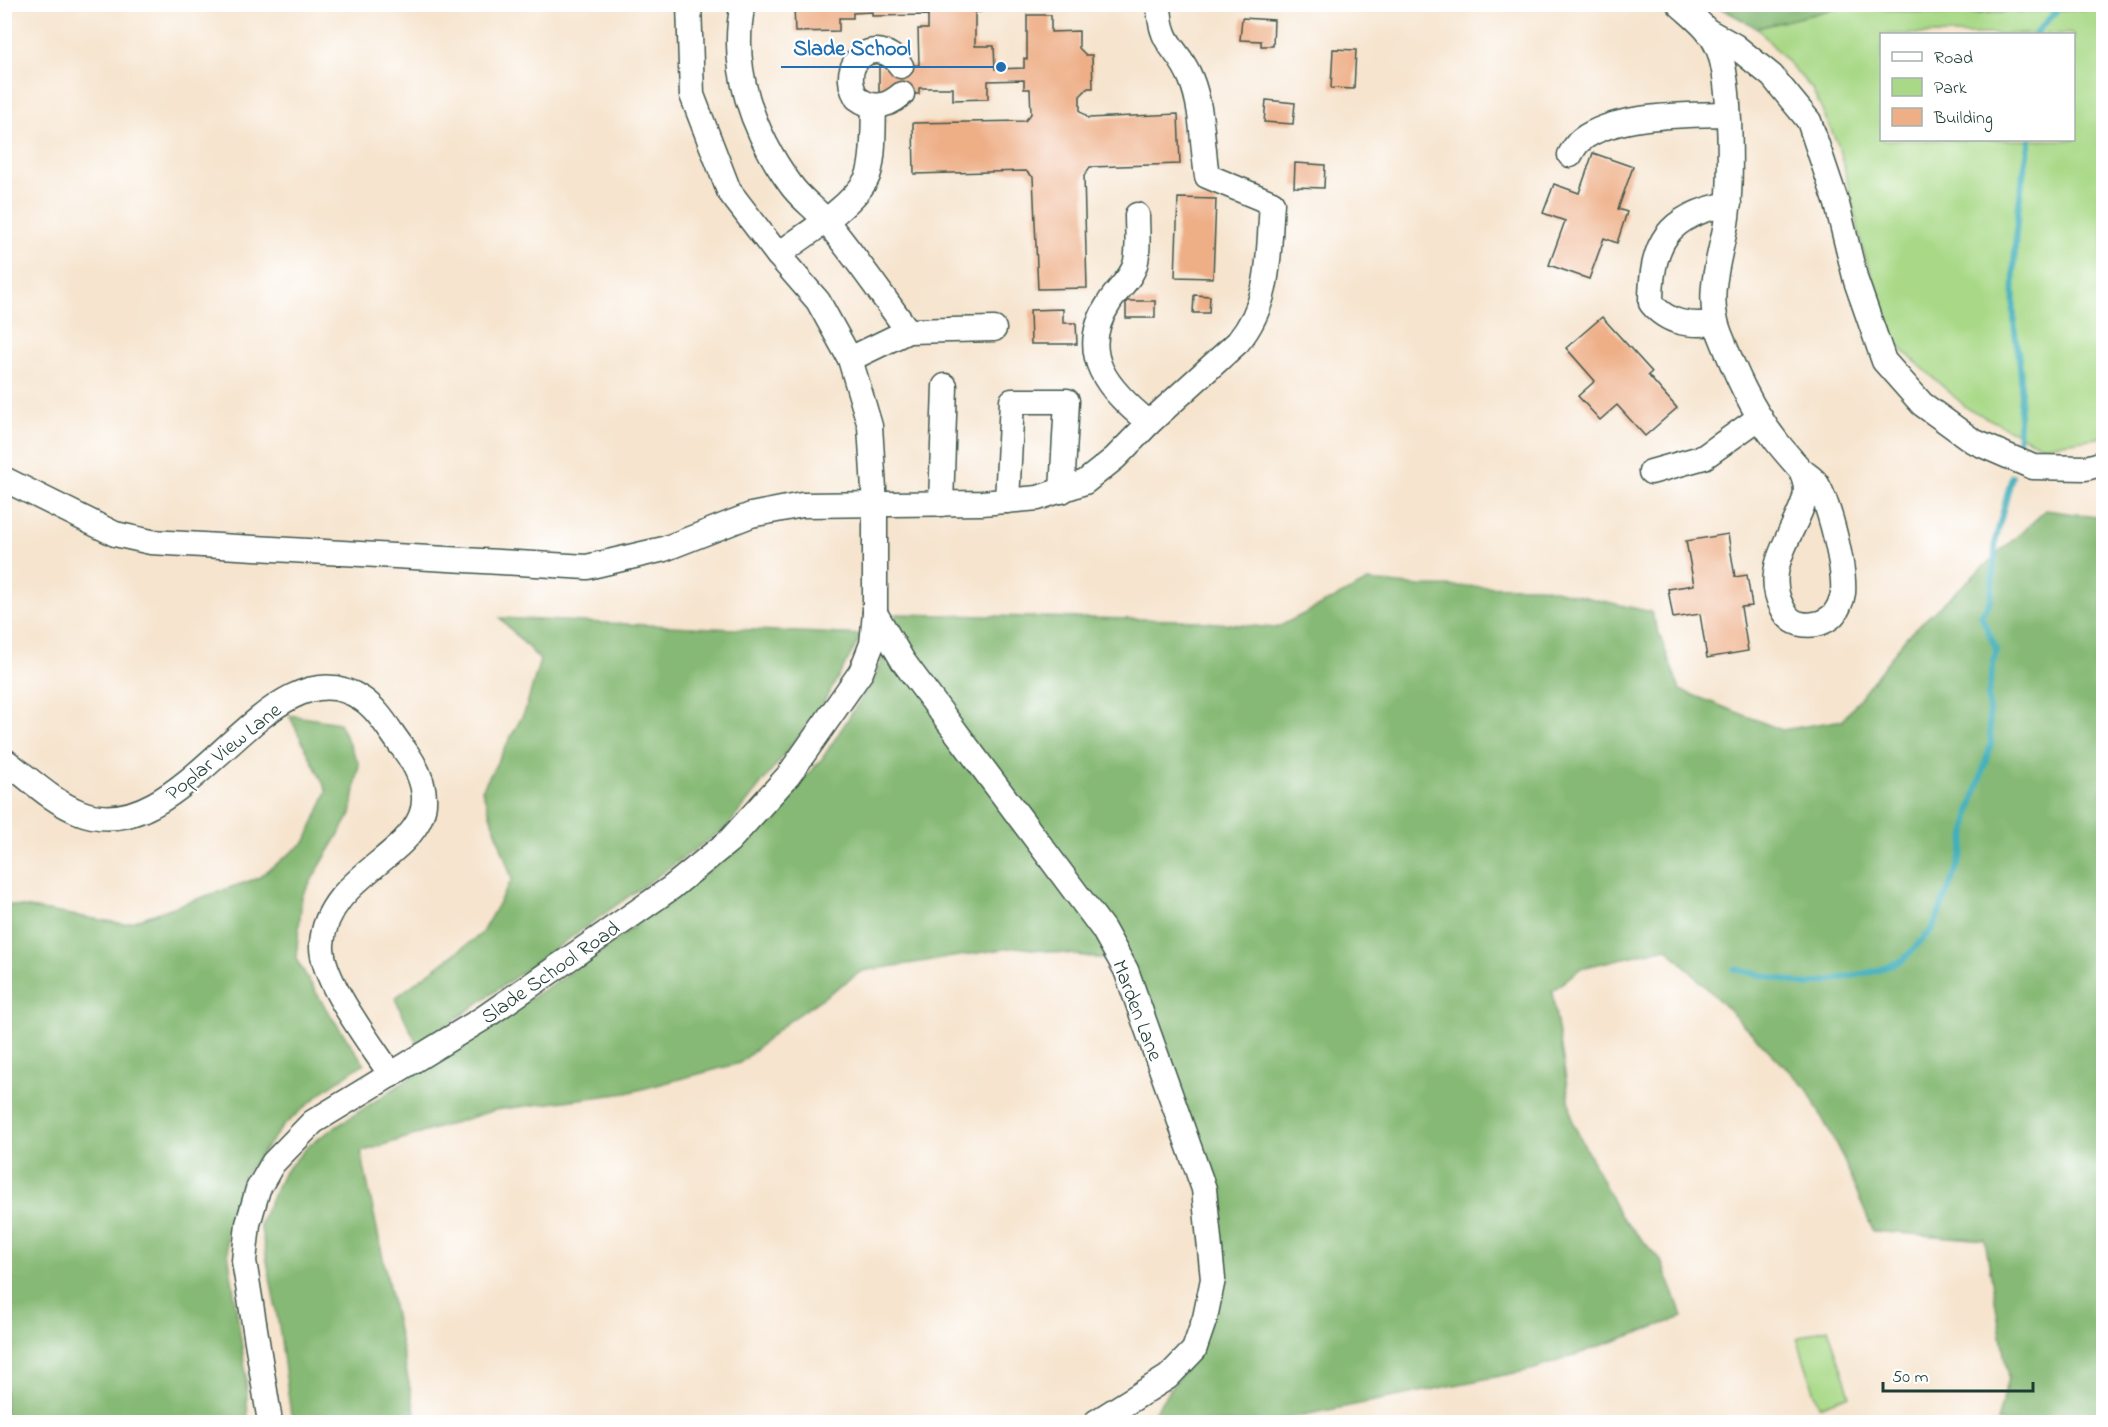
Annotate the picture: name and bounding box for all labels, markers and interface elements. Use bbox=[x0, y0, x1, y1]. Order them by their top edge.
callout: Slade School bbox=[781, 27, 923, 67]
legend bbox=[1880, 33, 2075, 141]
text: Slade School bbox=[793, 34, 911, 66]
text: Road bbox=[1934, 46, 1973, 72]
text: Park bbox=[1934, 76, 1967, 102]
text: Building bbox=[1933, 106, 1993, 133]
street label: Poplar View Lane bbox=[160, 696, 289, 809]
street label: Slade School Road bbox=[476, 914, 627, 1033]
street label: Marden Lane bbox=[1103, 956, 1169, 1066]
scale bar bbox=[1883, 1355, 2033, 1393]
text: 50 m bbox=[1892, 1365, 1929, 1391]

